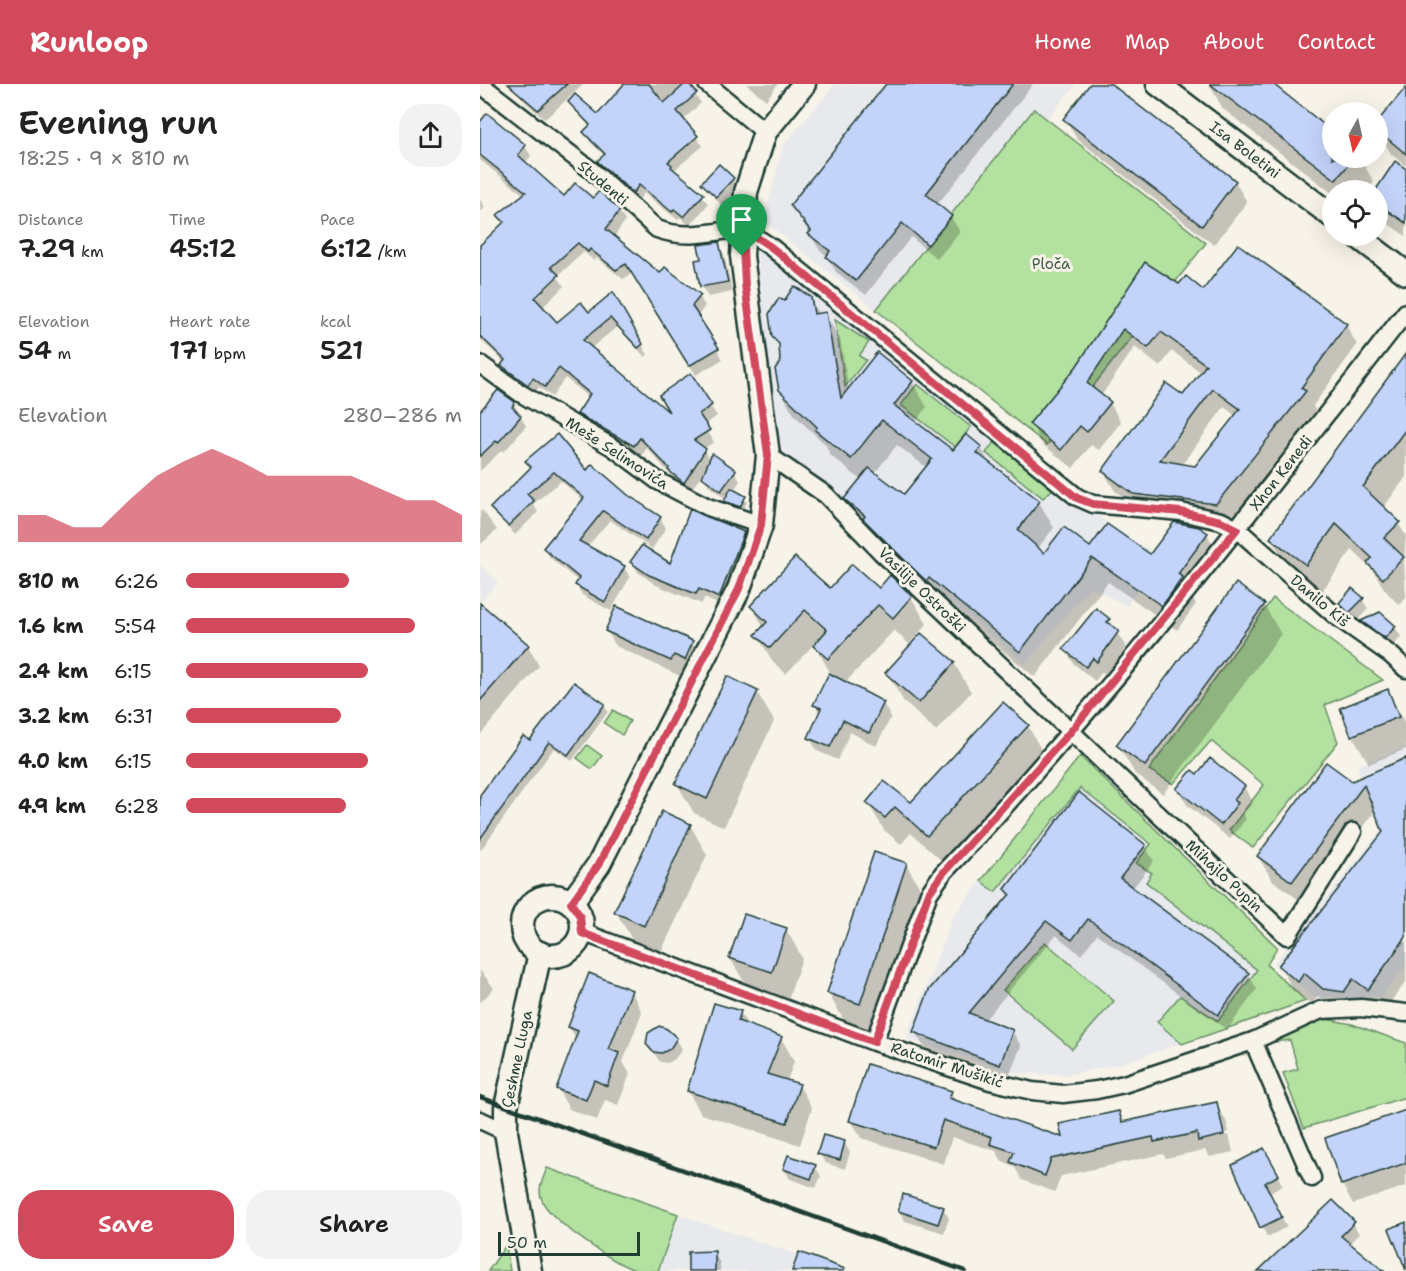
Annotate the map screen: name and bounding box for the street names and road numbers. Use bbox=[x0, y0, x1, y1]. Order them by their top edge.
street label: Isa Boletini bbox=[1206, 117, 1284, 183]
street label: Studenti bbox=[573, 156, 633, 210]
street label: Meše Selimovića bbox=[562, 412, 673, 494]
street label: Xhon Kenedi bbox=[1245, 431, 1317, 515]
street label: Vasilije Ostroški bbox=[874, 543, 970, 637]
street label: Danilo Kiš bbox=[1286, 570, 1354, 632]
street label: Mihajlo Pupin bbox=[1181, 835, 1267, 917]
street label: Çeshme Lluga bbox=[497, 1008, 537, 1110]
street label: Ratomir Mušikić bbox=[888, 1037, 1006, 1093]

